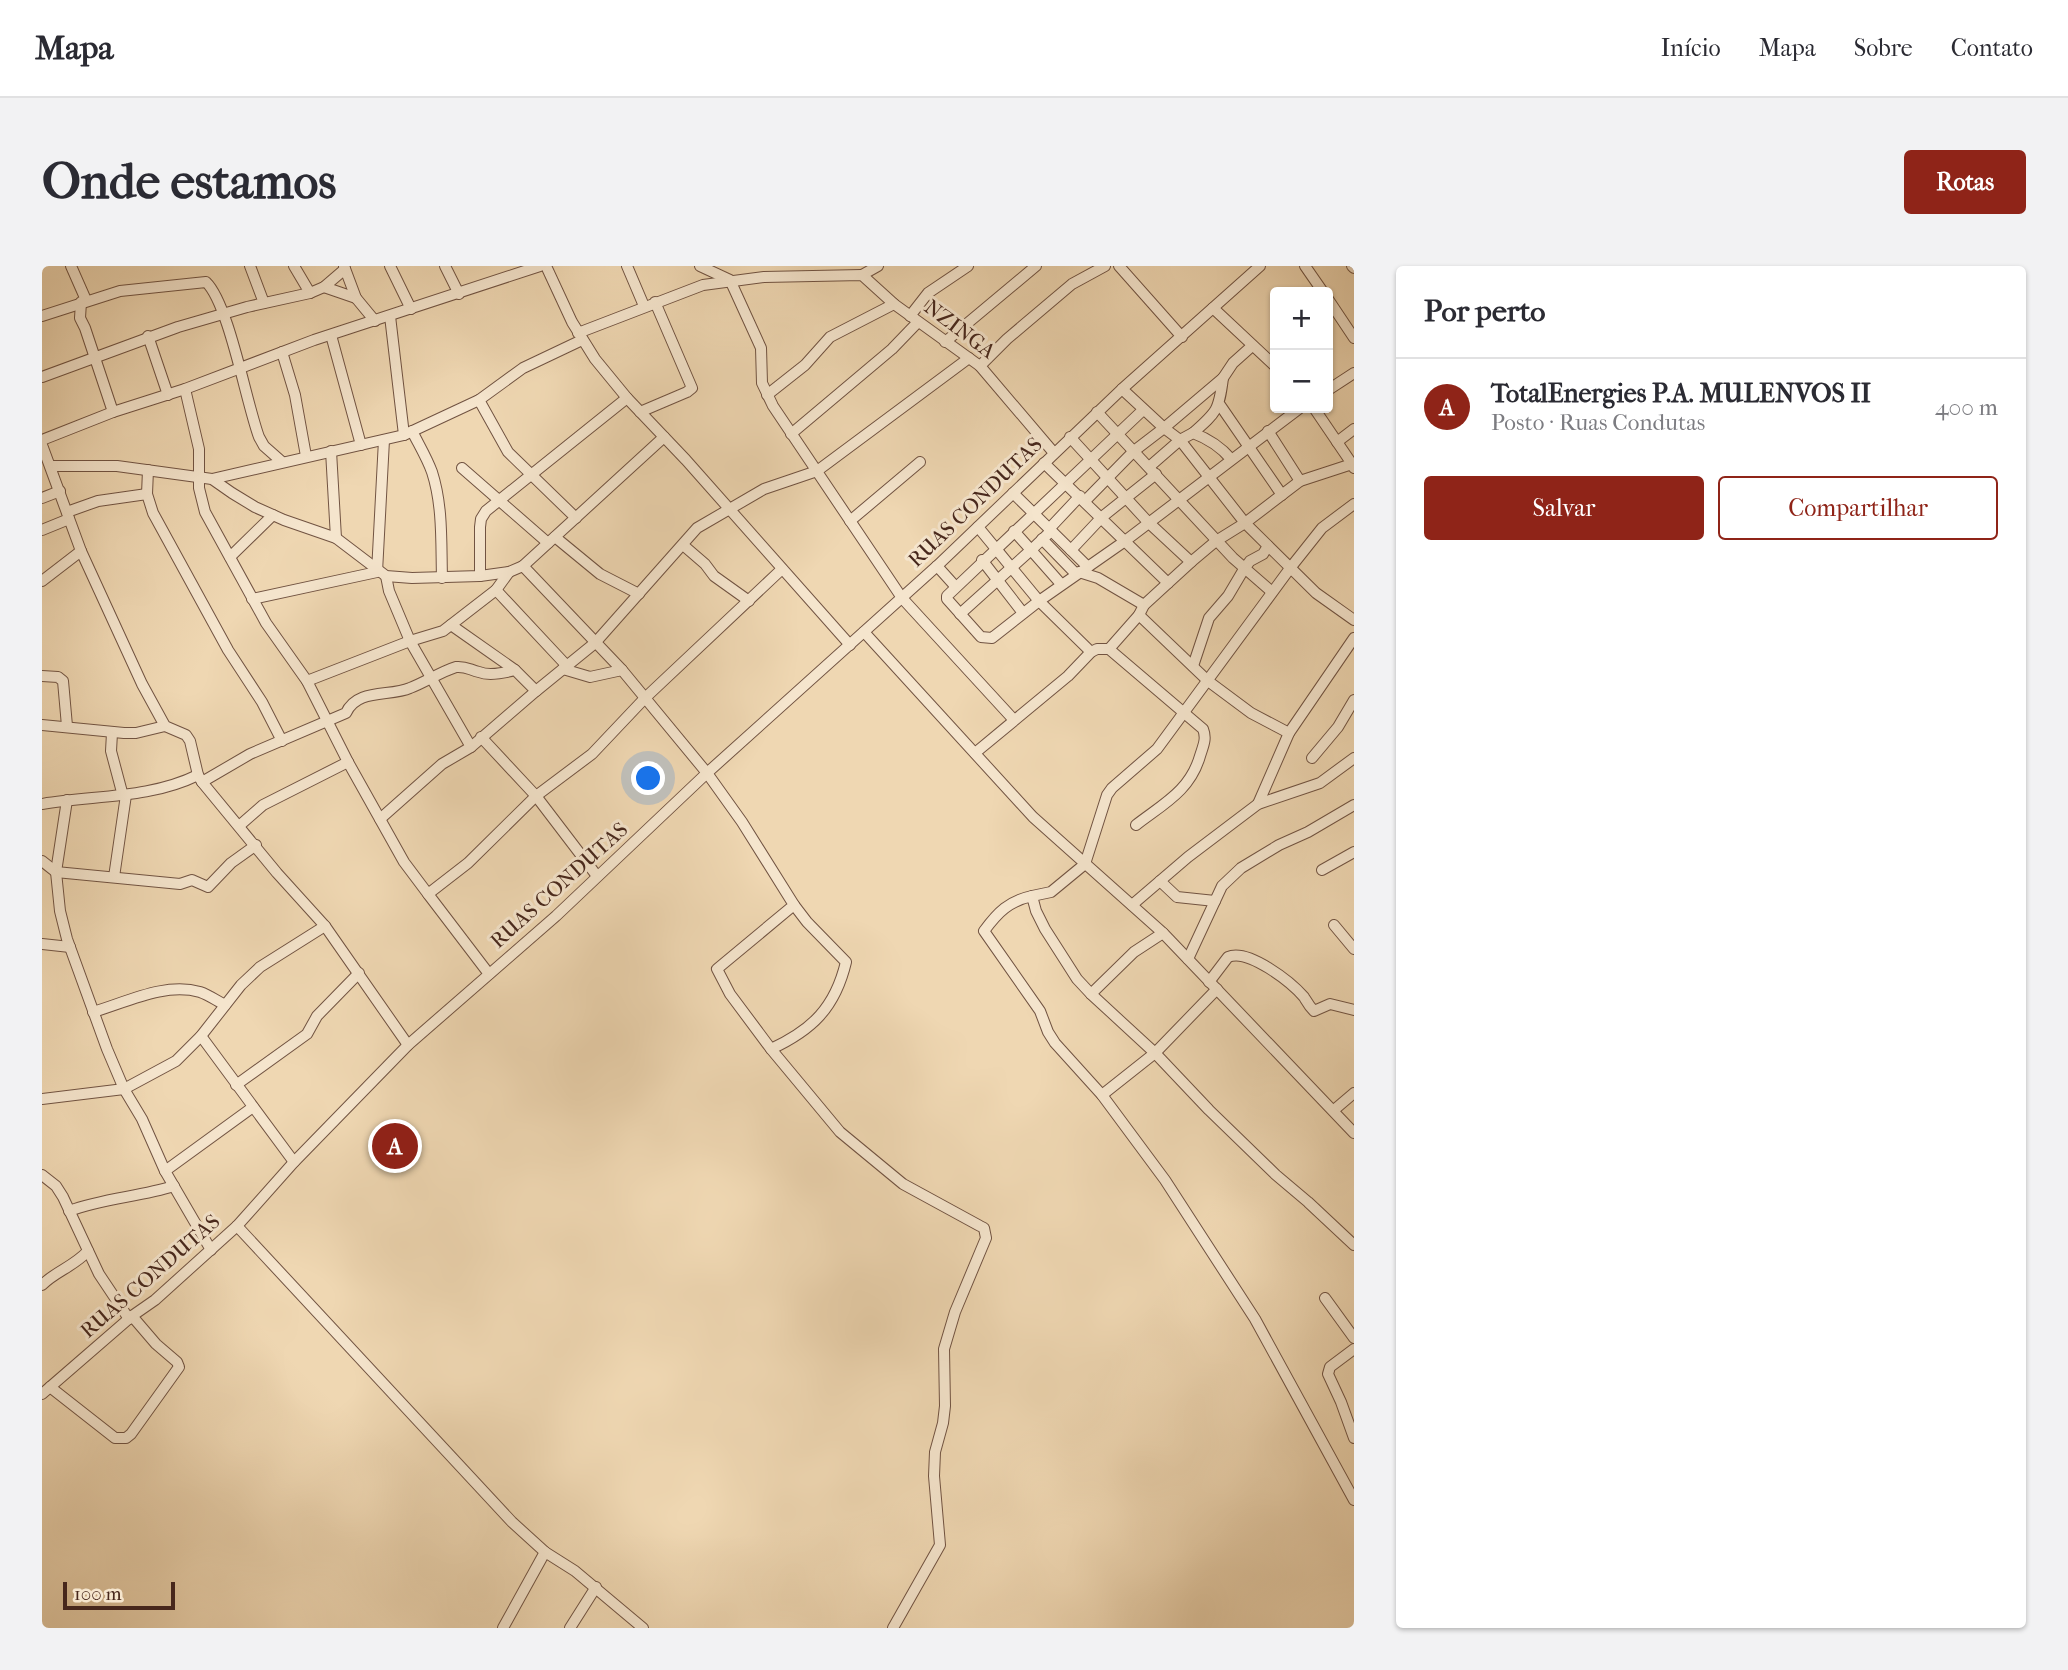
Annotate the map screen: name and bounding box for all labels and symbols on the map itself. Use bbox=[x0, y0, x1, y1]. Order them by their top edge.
street label: NZINGA bbox=[920, 295, 1000, 364]
street label: RUAS CONDUTAS bbox=[903, 432, 1047, 572]
your location bbox=[631, 761, 665, 795]
street label: RUAS CONDUTAS bbox=[485, 817, 633, 953]
pin: A bbox=[372, 1120, 418, 1172]
street label: RUAS CONDUTAS bbox=[76, 1209, 224, 1343]
scale bar bbox=[63, 1579, 175, 1611]

